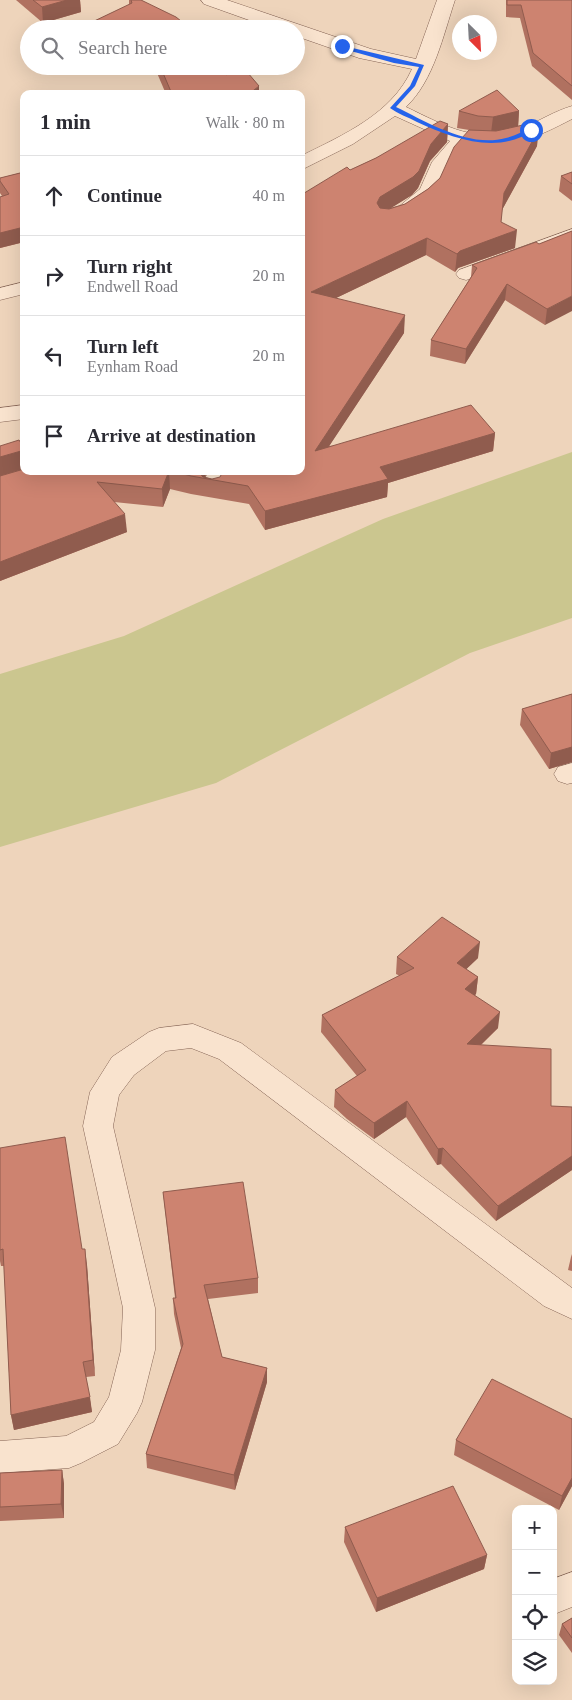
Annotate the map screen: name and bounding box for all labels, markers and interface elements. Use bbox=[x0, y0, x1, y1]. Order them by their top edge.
north arrow bbox=[452, 15, 497, 60]
search box bbox=[20, 20, 305, 75]
icon: search bbox=[38, 34, 66, 62]
route end bbox=[331, 35, 354, 58]
text: Search here bbox=[78, 37, 167, 58]
text: 1 min bbox=[40, 110, 91, 134]
text: Walk · 80 m bbox=[206, 114, 285, 131]
route start bbox=[520, 119, 543, 142]
icon: ahead bbox=[40, 182, 68, 210]
text: Continue bbox=[87, 185, 162, 206]
text: 40 m bbox=[253, 187, 285, 204]
text: Turn right bbox=[87, 256, 172, 277]
icon: right bbox=[40, 262, 68, 290]
text: 20 m bbox=[253, 267, 285, 284]
text: Endwell Road bbox=[87, 278, 178, 295]
text: Turn left bbox=[87, 336, 159, 357]
icon: left bbox=[40, 342, 68, 370]
text: 20 m bbox=[253, 347, 285, 364]
text: Eynham Road bbox=[87, 358, 178, 375]
icon: arrive bbox=[40, 422, 68, 450]
text: Arrive at destination bbox=[87, 425, 256, 446]
map controls bbox=[512, 1505, 557, 1685]
button: + bbox=[512, 1505, 557, 1550]
button: − bbox=[512, 1550, 557, 1595]
button: locate bbox=[512, 1595, 557, 1640]
button: layers bbox=[512, 1640, 557, 1685]

